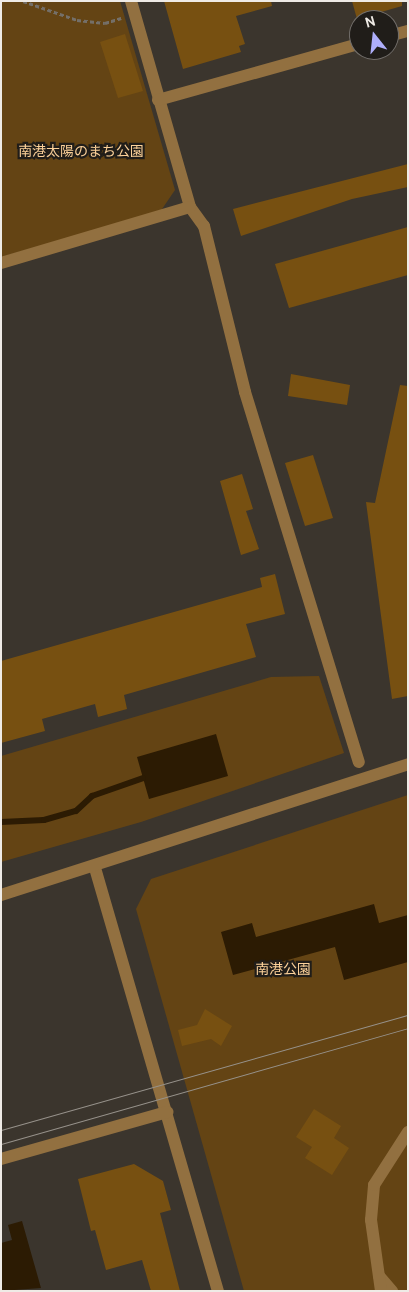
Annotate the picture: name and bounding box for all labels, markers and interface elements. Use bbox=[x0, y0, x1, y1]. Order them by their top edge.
north arrow bbox=[349, 10, 399, 60]
text: N bbox=[363, 12, 377, 32]
park label: 南港太陽のまち公園 bbox=[18, 143, 144, 159]
park label: 南港公園 bbox=[255, 961, 311, 977]

